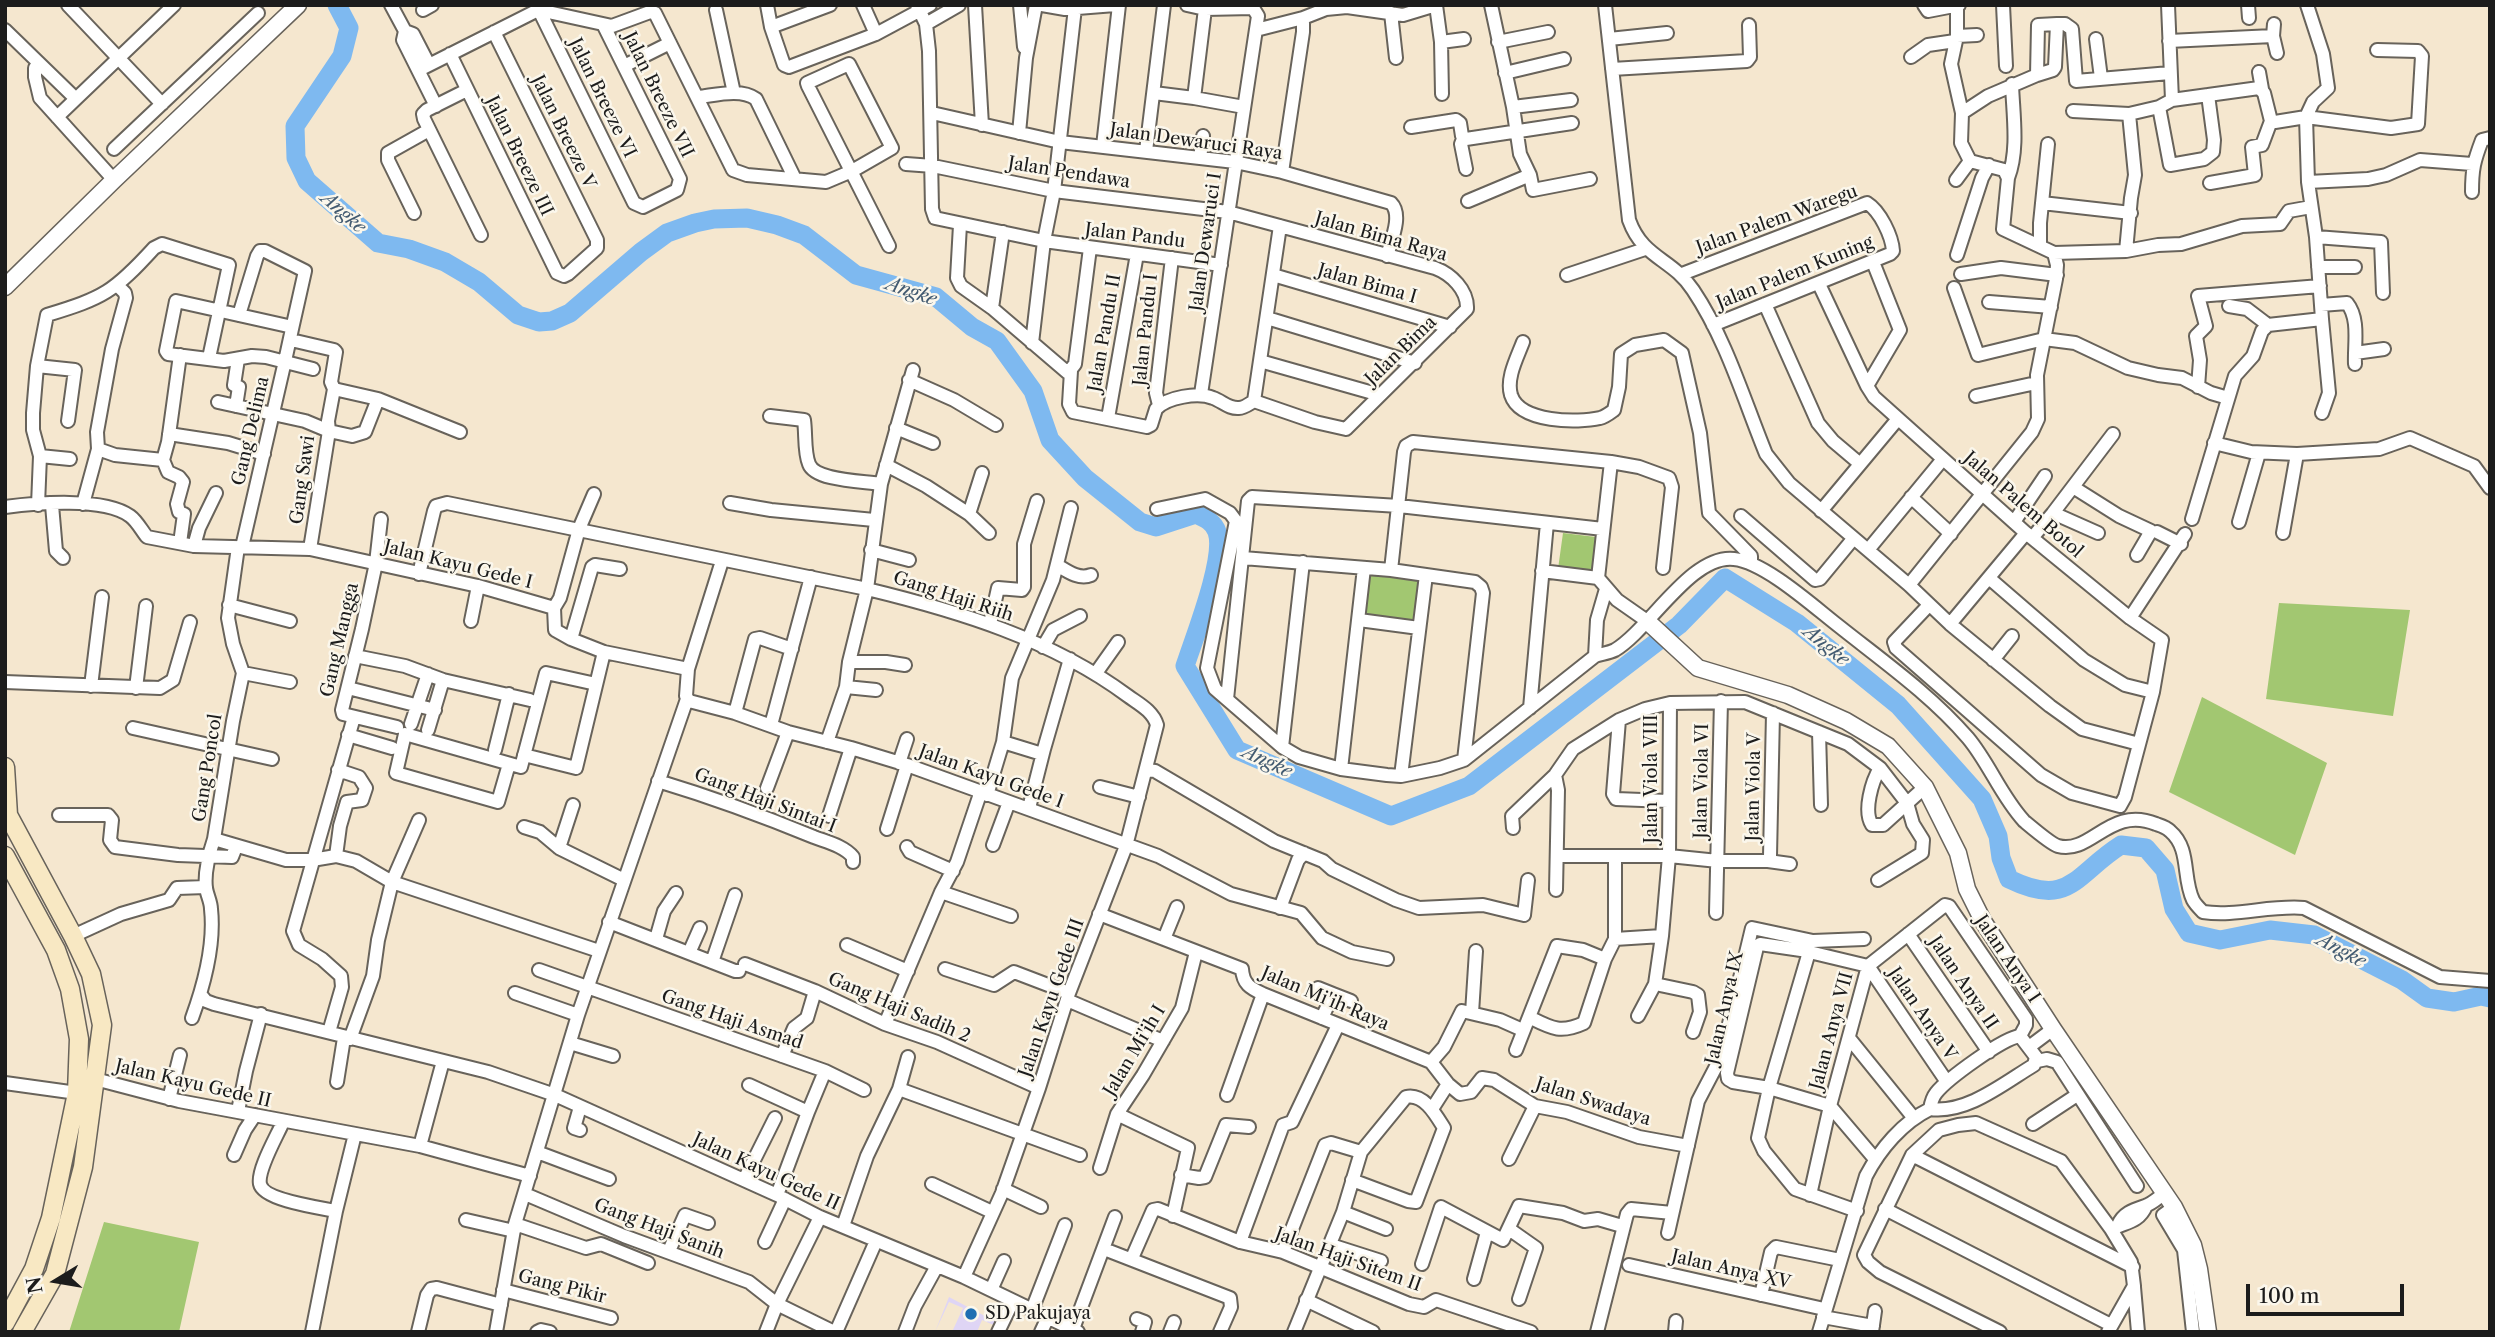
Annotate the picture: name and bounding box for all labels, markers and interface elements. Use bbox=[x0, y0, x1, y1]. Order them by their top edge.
street label: Jalan Breeze VII bbox=[618, 29, 698, 161]
street label: Jalan Breeze VI bbox=[564, 35, 640, 161]
street label: Jalan Breeze V bbox=[526, 72, 600, 192]
street label: Jalan Breeze III bbox=[481, 92, 557, 220]
street label: Jalan Dewaruci Raya bbox=[1108, 119, 1284, 165]
street label: Jalan Pendawa bbox=[1006, 153, 1132, 193]
street label: Jalan Dewaruci I bbox=[1186, 171, 1226, 313]
street label: Jalan Palem Waregu bbox=[1693, 181, 1861, 259]
water label: Angke bbox=[316, 187, 370, 239]
street label: Jalan Bima Raya bbox=[1312, 208, 1450, 266]
street label: Jalan Pandu bbox=[1084, 219, 1186, 253]
street label: Jalan Palem Kuning bbox=[1713, 232, 1877, 314]
street label: Jalan Bima I bbox=[1315, 260, 1419, 308]
street label: Jalan Pandu II bbox=[1084, 272, 1126, 394]
water label: Angke bbox=[883, 273, 939, 311]
street label: Jalan Pandu I bbox=[1129, 273, 1163, 387]
street label: Jalan Bima bbox=[1361, 312, 1441, 390]
street label: Gang Delima bbox=[228, 374, 274, 488]
street label: Gang Sawi bbox=[286, 434, 320, 526]
street label: Jalan Palem Botol bbox=[1959, 447, 2087, 563]
street label: Jalan Kayu Gede I bbox=[381, 536, 535, 594]
street label: Gang Haji Riih bbox=[890, 567, 1016, 627]
street label: Gang Mangga bbox=[316, 581, 364, 699]
water label: Angke bbox=[1799, 621, 1853, 671]
street label: Gang Poncol bbox=[189, 712, 227, 824]
street label: Jalan Viola VIII bbox=[1641, 715, 1663, 843]
street label: Jalan Viola VI bbox=[1690, 723, 1714, 839]
street label: Jalan Viola V bbox=[1742, 732, 1766, 842]
street label: Jalan Kayu Gede I bbox=[916, 741, 1066, 813]
water label: Angke bbox=[1239, 741, 1295, 783]
street label: Gang Haji Sintai I bbox=[691, 764, 839, 838]
street label: Jalan Anya I bbox=[1970, 911, 2044, 1007]
street label: Jalan Kayu Gede III bbox=[1015, 916, 1089, 1080]
water label: Angke bbox=[2313, 929, 2369, 973]
street label: Jalan Anya II bbox=[1924, 932, 2002, 1034]
street label: Jalan Anya IX bbox=[1701, 949, 1749, 1067]
street label: Jalan Mi'ih Raya bbox=[1258, 962, 1392, 1036]
street label: Jalan Anya V bbox=[1883, 963, 1961, 1065]
street label: Gang Haji Sadih 2 bbox=[824, 968, 974, 1048]
street label: Jalan Anya VII bbox=[1806, 970, 1858, 1092]
street label: Gang Haji Asmad bbox=[658, 986, 806, 1054]
street label: Jalan Mi'ih I bbox=[1099, 1002, 1171, 1100]
street label: Jalan Kayu Gede II bbox=[113, 1056, 273, 1112]
street label: Jalan Swadaya bbox=[1533, 1073, 1653, 1131]
street label: Jalan Kayu Gede II bbox=[689, 1129, 843, 1215]
street label: Gang Haji Sanih bbox=[591, 1194, 727, 1264]
street label: Jalan Haji Sitem II bbox=[1272, 1223, 1424, 1297]
north arrow bbox=[21, 1246, 91, 1316]
street label: Jalan Anya XV bbox=[1669, 1246, 1793, 1294]
street label: Gang Pikir bbox=[516, 1266, 608, 1308]
scale bar bbox=[2250, 1270, 2408, 1314]
text: N bbox=[22, 1275, 48, 1295]
text: 100 m bbox=[2259, 1283, 2320, 1308]
place label: SD Pakujaya bbox=[985, 1303, 1091, 1325]
marker: SD Pakujaya bbox=[963, 1306, 979, 1322]

